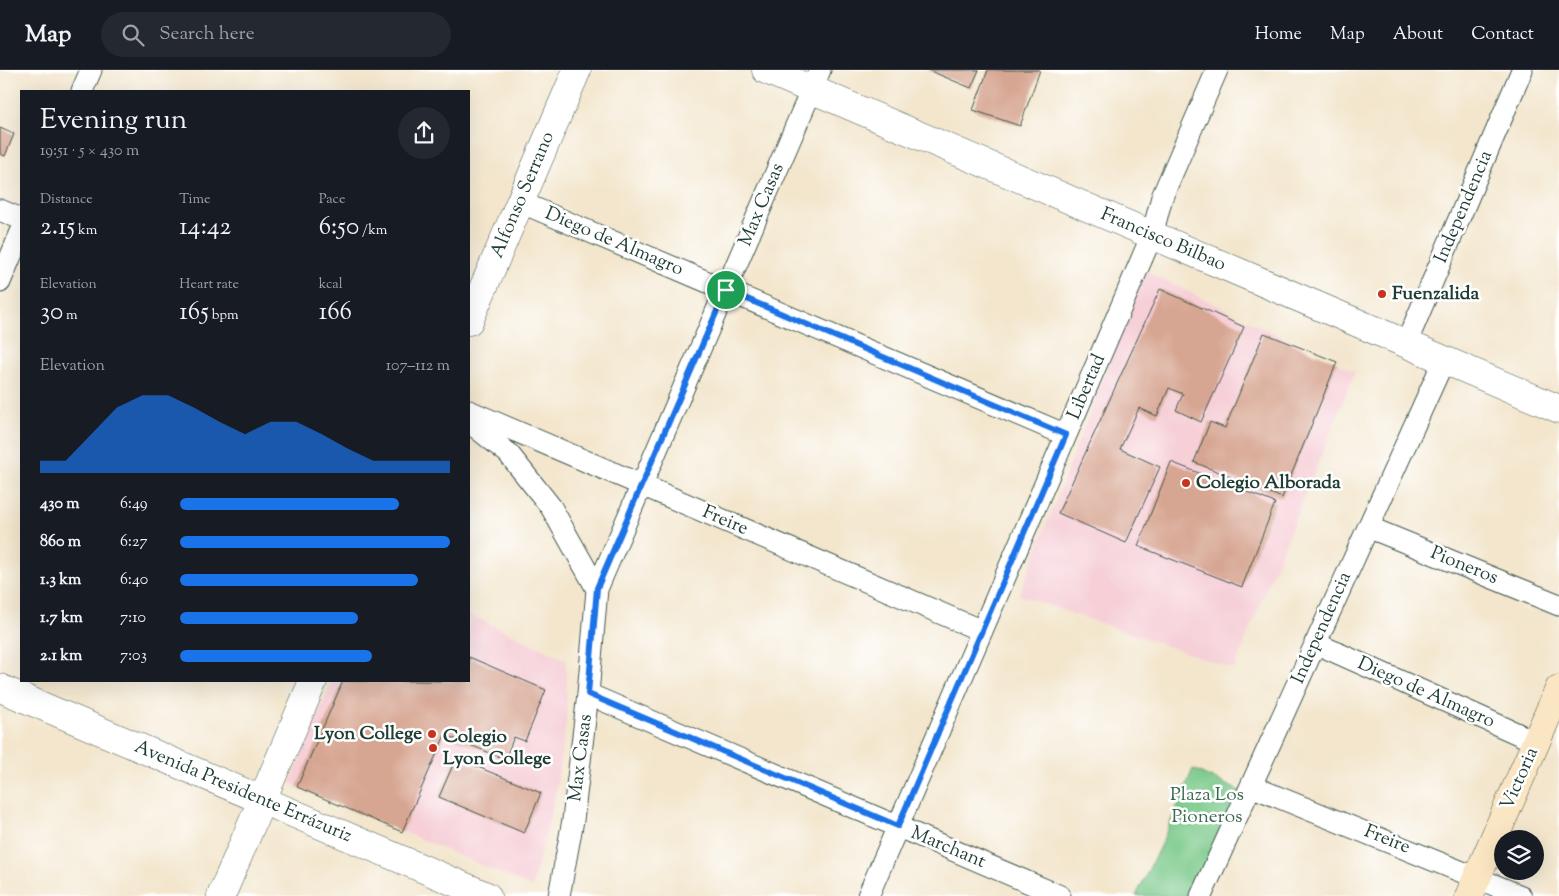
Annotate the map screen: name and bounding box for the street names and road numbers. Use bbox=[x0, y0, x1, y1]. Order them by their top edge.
street label: Alfonso Serrano bbox=[484, 128, 562, 262]
street label: Independencia bbox=[1428, 146, 1500, 268]
street label: Max Casas bbox=[732, 159, 792, 251]
street label: Diego de Almagro bbox=[541, 201, 687, 283]
street label: Francisco Bilbao bbox=[1096, 201, 1230, 279]
street label: Libertad bbox=[1061, 350, 1113, 424]
street label: Freire bbox=[698, 499, 752, 543]
street label: Pioneros bbox=[1426, 540, 1502, 592]
street label: Independencia bbox=[1285, 567, 1359, 688]
street label: Diego de Almagro bbox=[1353, 651, 1499, 735]
street label: Max Casas bbox=[562, 713, 600, 803]
street label: Avenida Presidente Errázuriz bbox=[130, 734, 356, 850]
street label: Victoria bbox=[1494, 743, 1546, 815]
street label: Freire bbox=[1360, 819, 1414, 861]
street label: Marchant bbox=[906, 820, 990, 876]

